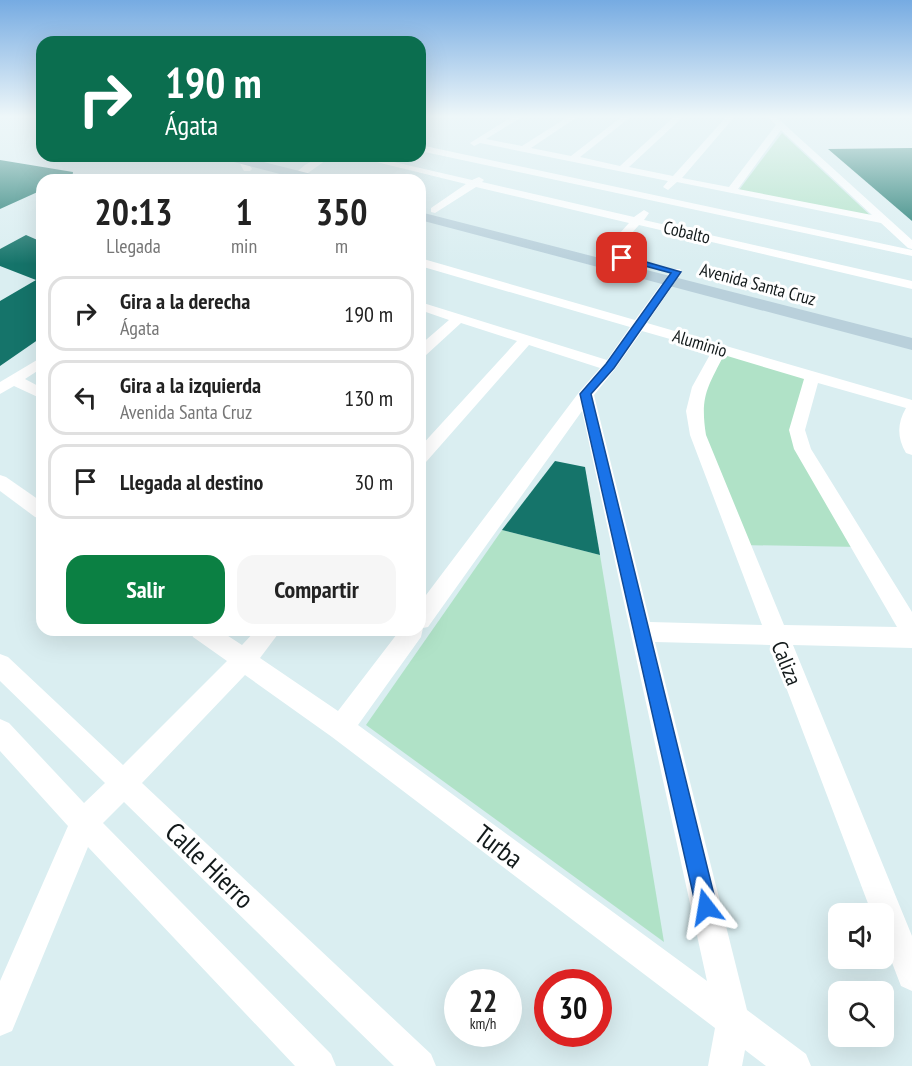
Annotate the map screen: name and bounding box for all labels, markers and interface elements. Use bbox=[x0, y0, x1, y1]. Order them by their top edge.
text: 190 m bbox=[165, 55, 262, 110]
icon: right bbox=[66, 60, 144, 138]
text: Ágata bbox=[165, 108, 218, 142]
text: 20:13 bbox=[95, 188, 172, 235]
text: 1 bbox=[235, 188, 253, 235]
text: 350 bbox=[316, 188, 367, 235]
street label: Cobalto bbox=[661, 215, 713, 249]
pin bbox=[596, 232, 647, 283]
text: Llegada bbox=[106, 233, 161, 259]
text: min bbox=[231, 233, 257, 259]
text: m bbox=[335, 233, 348, 259]
icon: arrive bbox=[605, 241, 638, 274]
street label: Avenida Santa Cruz bbox=[698, 257, 818, 311]
text: Gira a la derecha bbox=[120, 287, 250, 315]
icon: right bbox=[69, 297, 102, 330]
text: 190 m bbox=[344, 300, 393, 328]
text: Ágata bbox=[120, 315, 159, 341]
street label: Aluminio bbox=[670, 324, 730, 362]
text: Gira a la izquierda bbox=[120, 371, 261, 399]
icon: left bbox=[69, 381, 102, 414]
text: 130 m bbox=[344, 384, 393, 412]
text: Avenida Santa Cruz bbox=[120, 399, 252, 425]
icon: arrive bbox=[69, 465, 102, 498]
text: Llegada al destino bbox=[120, 468, 263, 496]
text: 30 m bbox=[354, 468, 393, 496]
button: Salir bbox=[66, 555, 225, 624]
button: Compartir bbox=[237, 555, 396, 624]
street label: Caliza bbox=[766, 637, 808, 689]
street label: Calle Hierro bbox=[159, 814, 261, 916]
street label: Turba bbox=[468, 817, 530, 875]
position arrow bbox=[674, 875, 738, 939]
map controls bbox=[828, 903, 894, 1047]
button: sound bbox=[828, 903, 894, 969]
speed limit sign: 30 bbox=[534, 969, 612, 1047]
text: 22 bbox=[469, 981, 497, 1020]
button: search bbox=[828, 981, 894, 1047]
text: km/h bbox=[470, 1014, 496, 1033]

